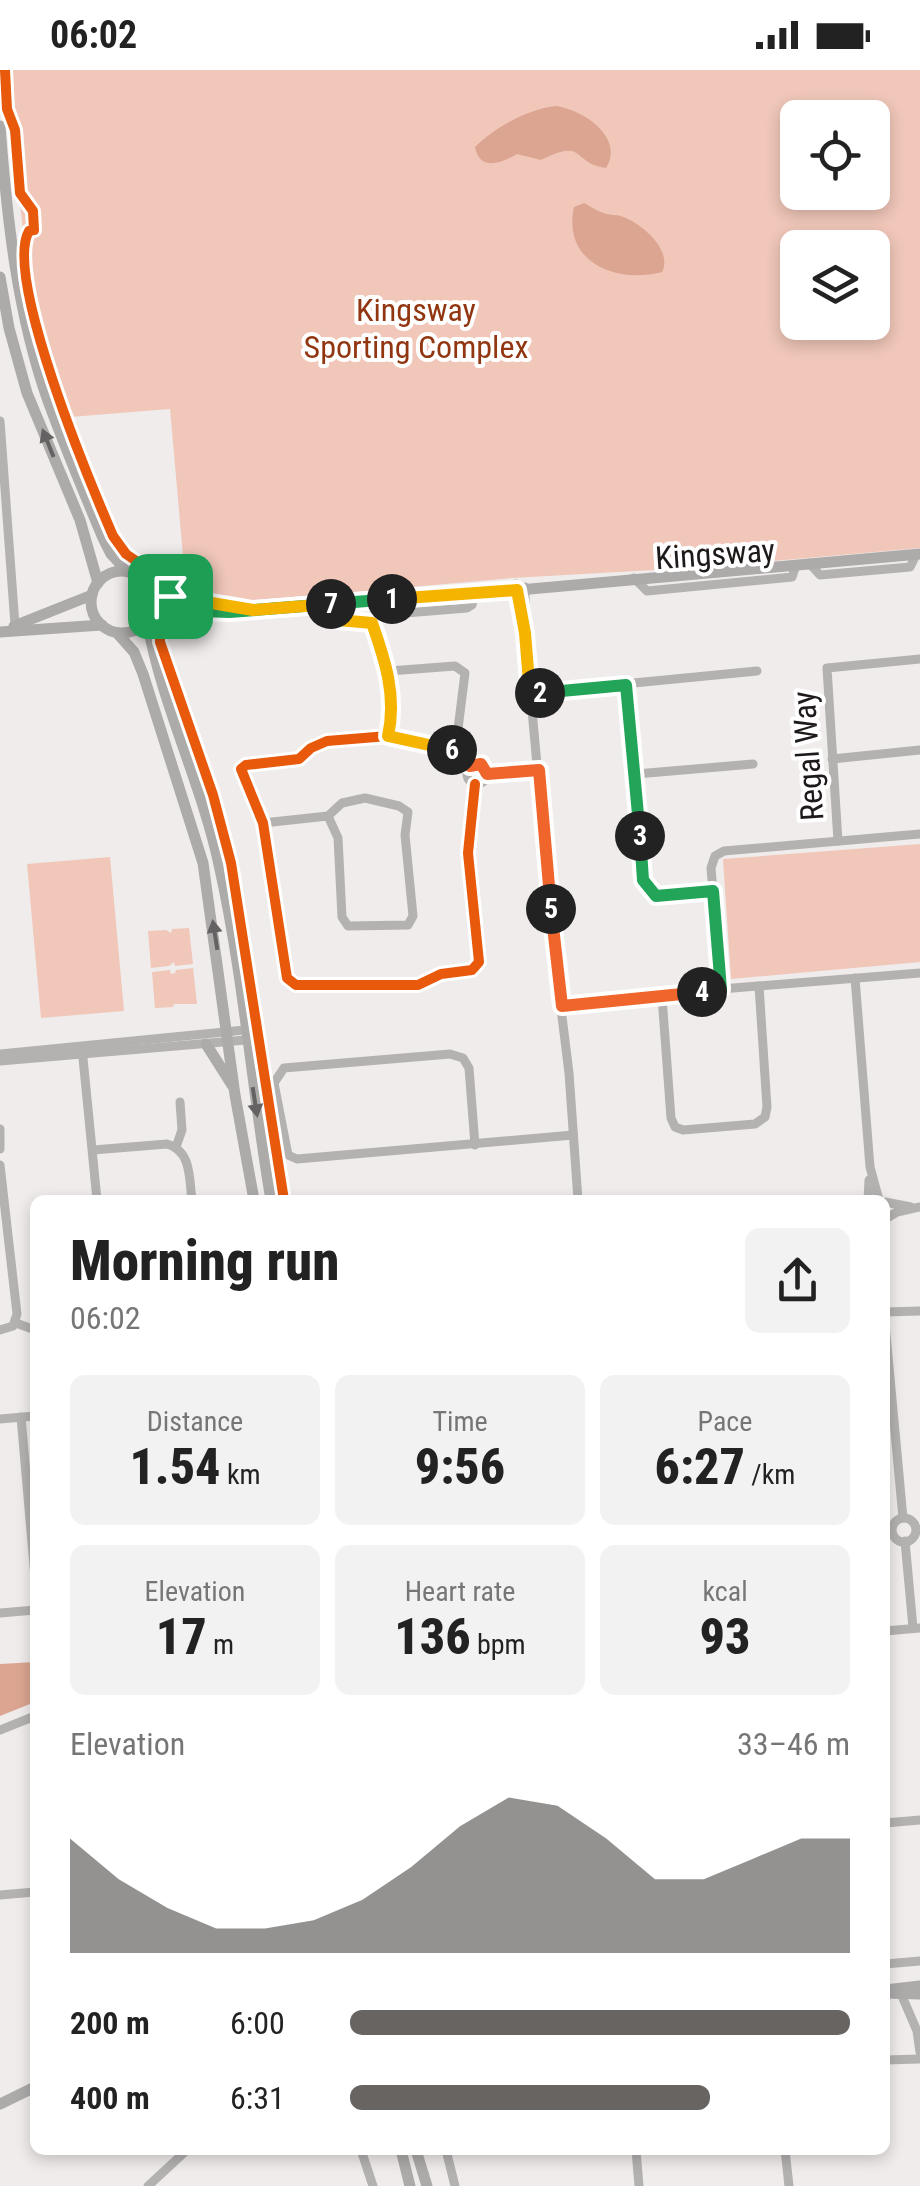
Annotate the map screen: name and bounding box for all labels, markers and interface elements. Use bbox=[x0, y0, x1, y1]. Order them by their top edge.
text: 06:02 bbox=[50, 13, 137, 57]
map controls bbox=[780, 100, 890, 340]
button: locate bbox=[780, 100, 890, 210]
button: layers bbox=[780, 230, 890, 340]
park label: Kingsway Sporting Complex bbox=[304, 291, 528, 366]
one-way arrow bbox=[39, 428, 55, 458]
street label: Kingsway bbox=[654, 531, 776, 577]
pin bbox=[128, 554, 213, 639]
icon: arrive bbox=[143, 569, 198, 624]
pin: 1 bbox=[367, 574, 417, 624]
pin: 7 bbox=[306, 579, 356, 629]
text: 1 bbox=[385, 582, 399, 615]
text: 7 bbox=[324, 587, 338, 620]
pin: 2 bbox=[515, 668, 565, 718]
text: 2 bbox=[533, 676, 547, 709]
street label: Regal Way bbox=[785, 690, 831, 822]
pin: 6 bbox=[427, 725, 477, 775]
text: 6 bbox=[445, 733, 459, 766]
pin: 3 bbox=[615, 811, 665, 861]
text: 3 bbox=[633, 819, 647, 852]
pin: 5 bbox=[526, 884, 576, 934]
text: 5 bbox=[544, 892, 558, 925]
one-way arrow bbox=[206, 918, 222, 950]
pin: 4 bbox=[677, 967, 727, 1017]
text: 4 bbox=[695, 975, 709, 1008]
one-way arrow bbox=[248, 1087, 264, 1118]
button: share bbox=[745, 1228, 850, 1333]
text: Morning run bbox=[70, 1229, 339, 1293]
text: 06:02 bbox=[70, 1299, 141, 1337]
text: Distance bbox=[147, 1405, 243, 1438]
text: Time bbox=[432, 1405, 488, 1438]
text: Pace bbox=[698, 1405, 752, 1438]
text: 1.54 bbox=[129, 1438, 220, 1496]
text: 9:56 bbox=[415, 1438, 505, 1496]
text: 6:27 bbox=[655, 1438, 745, 1496]
text: km bbox=[220, 1458, 261, 1491]
text: /km bbox=[745, 1458, 795, 1491]
text: Elevation bbox=[145, 1575, 245, 1608]
text: Heart rate bbox=[405, 1575, 515, 1608]
text: kcal bbox=[702, 1575, 748, 1608]
text: 17 bbox=[156, 1608, 207, 1666]
text: 136 bbox=[394, 1608, 471, 1666]
text: 93 bbox=[700, 1608, 750, 1666]
text: m bbox=[207, 1628, 234, 1661]
text: bpm bbox=[471, 1628, 526, 1661]
text: Elevation bbox=[70, 1725, 185, 1763]
text: 33–46 m bbox=[737, 1725, 850, 1763]
text: 200 m bbox=[70, 2004, 150, 2042]
text: 6:00 bbox=[230, 2004, 285, 2042]
text: 400 m bbox=[70, 2079, 150, 2117]
text: 6:31 bbox=[230, 2079, 285, 2117]

